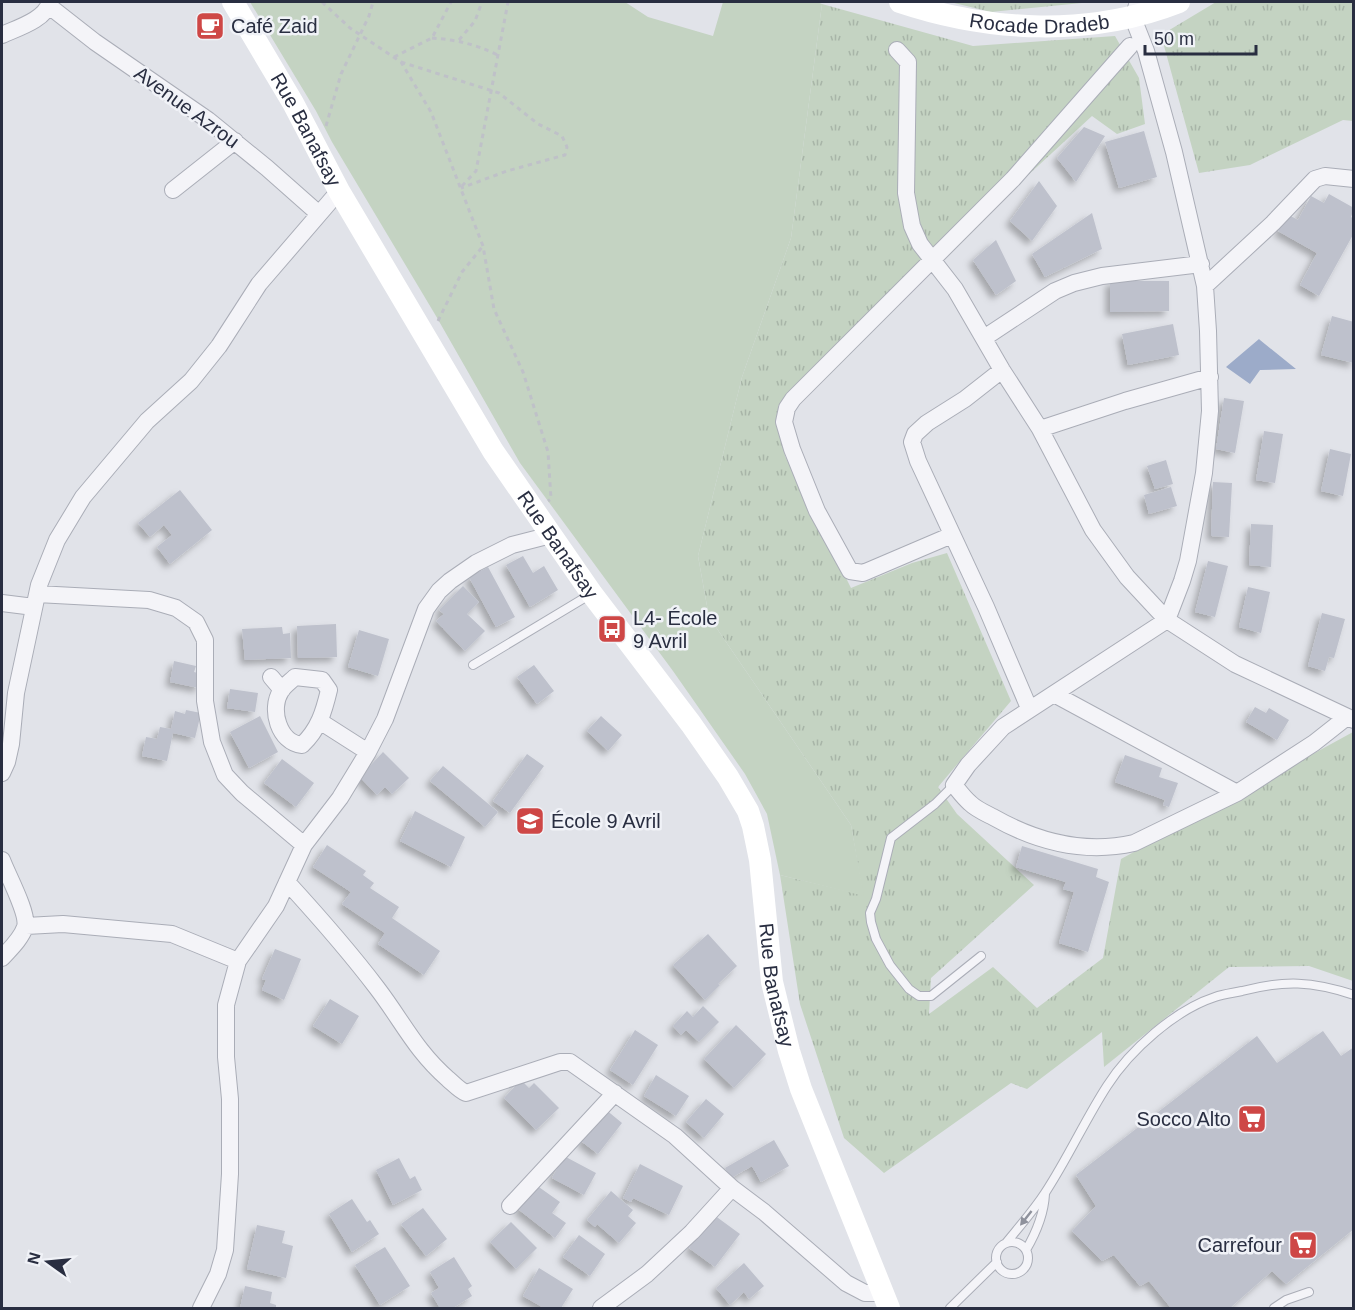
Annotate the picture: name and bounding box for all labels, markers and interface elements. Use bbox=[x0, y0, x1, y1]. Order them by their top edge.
street label: Rocade Dradeb bbox=[968, 9, 1111, 37]
cafe icon: Café Zaid bbox=[194, 10, 226, 42]
place label: Café Zaid bbox=[231, 15, 318, 37]
scale bar bbox=[1145, 18, 1256, 56]
text: 50 m bbox=[1154, 29, 1194, 49]
street label: Avenue Azrou bbox=[130, 62, 244, 152]
street label: Rue Banafsay bbox=[267, 69, 346, 190]
street label: Rue Banafsay bbox=[513, 487, 603, 603]
place label: L4- École 9 Avril bbox=[633, 607, 718, 652]
bus stop icon: L4- École 9 Avril bbox=[596, 613, 628, 645]
school or university icon: École 9 Avril bbox=[514, 805, 546, 837]
place label: École 9 Avril bbox=[551, 810, 661, 832]
street label: Rue Banafsay bbox=[755, 922, 799, 1049]
supermarket icon: Socco Alto bbox=[1236, 1103, 1268, 1135]
place label: Socco Alto bbox=[1136, 1108, 1231, 1130]
one-way arrow bbox=[1020, 1211, 1032, 1226]
supermarket icon: Carrefour bbox=[1287, 1229, 1319, 1261]
north arrow bbox=[18, 1232, 78, 1292]
place label: Carrefour bbox=[1198, 1234, 1282, 1256]
text: N bbox=[24, 1250, 44, 1266]

